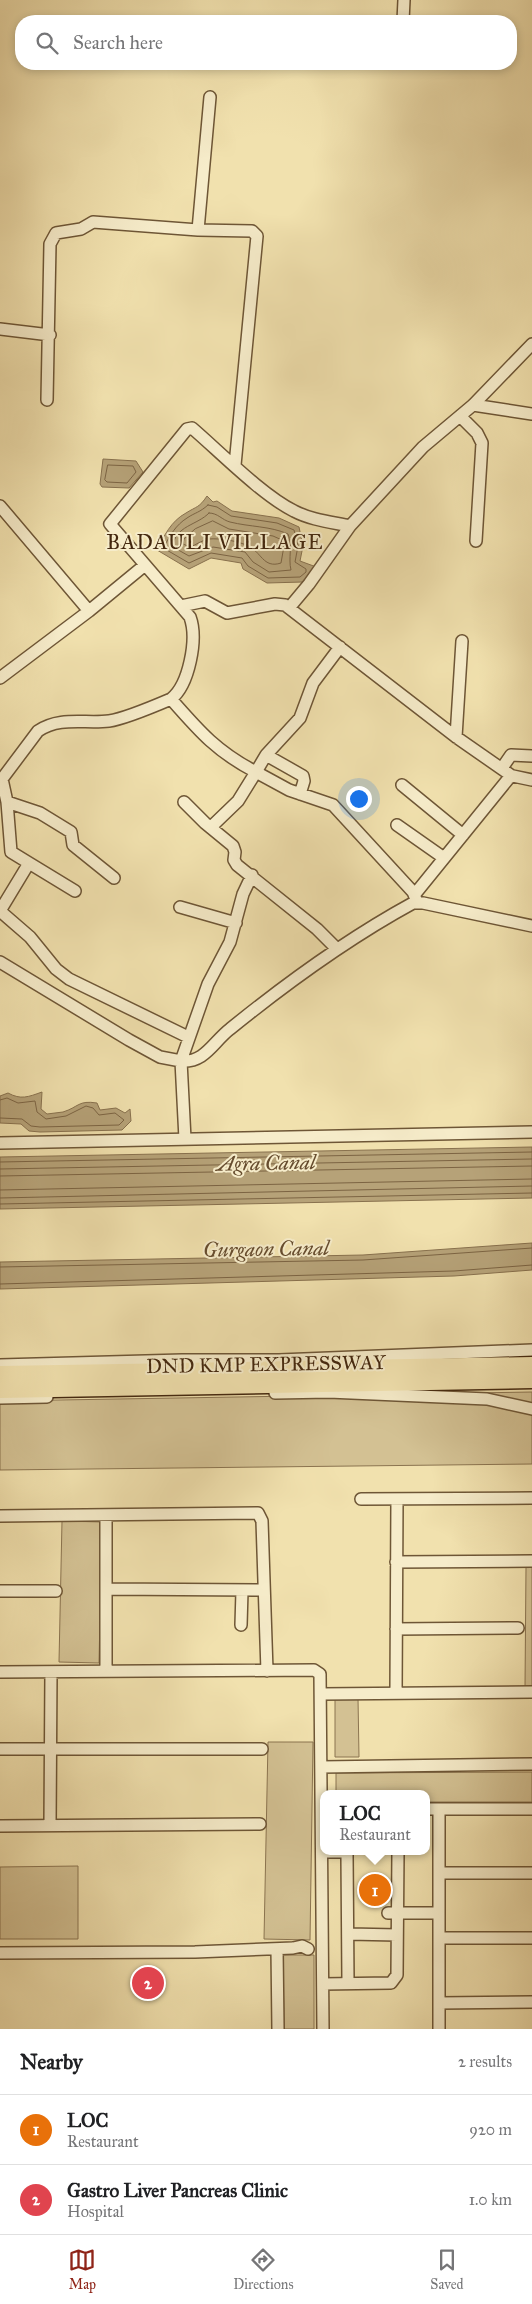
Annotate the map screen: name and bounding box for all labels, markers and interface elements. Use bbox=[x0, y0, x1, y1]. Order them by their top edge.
search box bbox=[15, 15, 517, 70]
icon: search bbox=[33, 29, 61, 57]
text: Search here bbox=[73, 31, 163, 54]
district label: BADAULI VILLAGE bbox=[106, 529, 324, 555]
your location bbox=[346, 786, 372, 812]
water label: Agra Canal bbox=[214, 1149, 318, 1177]
water label: Gurgaon Canal bbox=[203, 1235, 332, 1263]
street label: DND KMP EXPRESSWAY bbox=[146, 1350, 387, 1378]
popup bbox=[320, 1790, 430, 1855]
text: LOC bbox=[339, 1802, 381, 1825]
text: Restaurant bbox=[339, 1825, 411, 1844]
pin: 1 bbox=[359, 1871, 391, 1909]
pin: 2 bbox=[132, 1964, 164, 2002]
text: Nearby bbox=[20, 2049, 83, 2075]
text: 2 results bbox=[458, 2052, 512, 2071]
text: LOC bbox=[67, 2109, 108, 2132]
text: 1 bbox=[33, 2120, 39, 2139]
text: 920 m bbox=[469, 2120, 512, 2139]
text: Restaurant bbox=[67, 2132, 139, 2151]
text: Gastro Liver Pancreas Clinic bbox=[67, 2179, 288, 2202]
text: 2 bbox=[32, 2190, 40, 2209]
text: 1.0 km bbox=[469, 2190, 512, 2209]
text: Hospital bbox=[67, 2202, 124, 2221]
tab: Map bbox=[68, 2246, 96, 2293]
tab: Directions bbox=[233, 2246, 294, 2293]
tab: Saved bbox=[430, 2246, 464, 2293]

